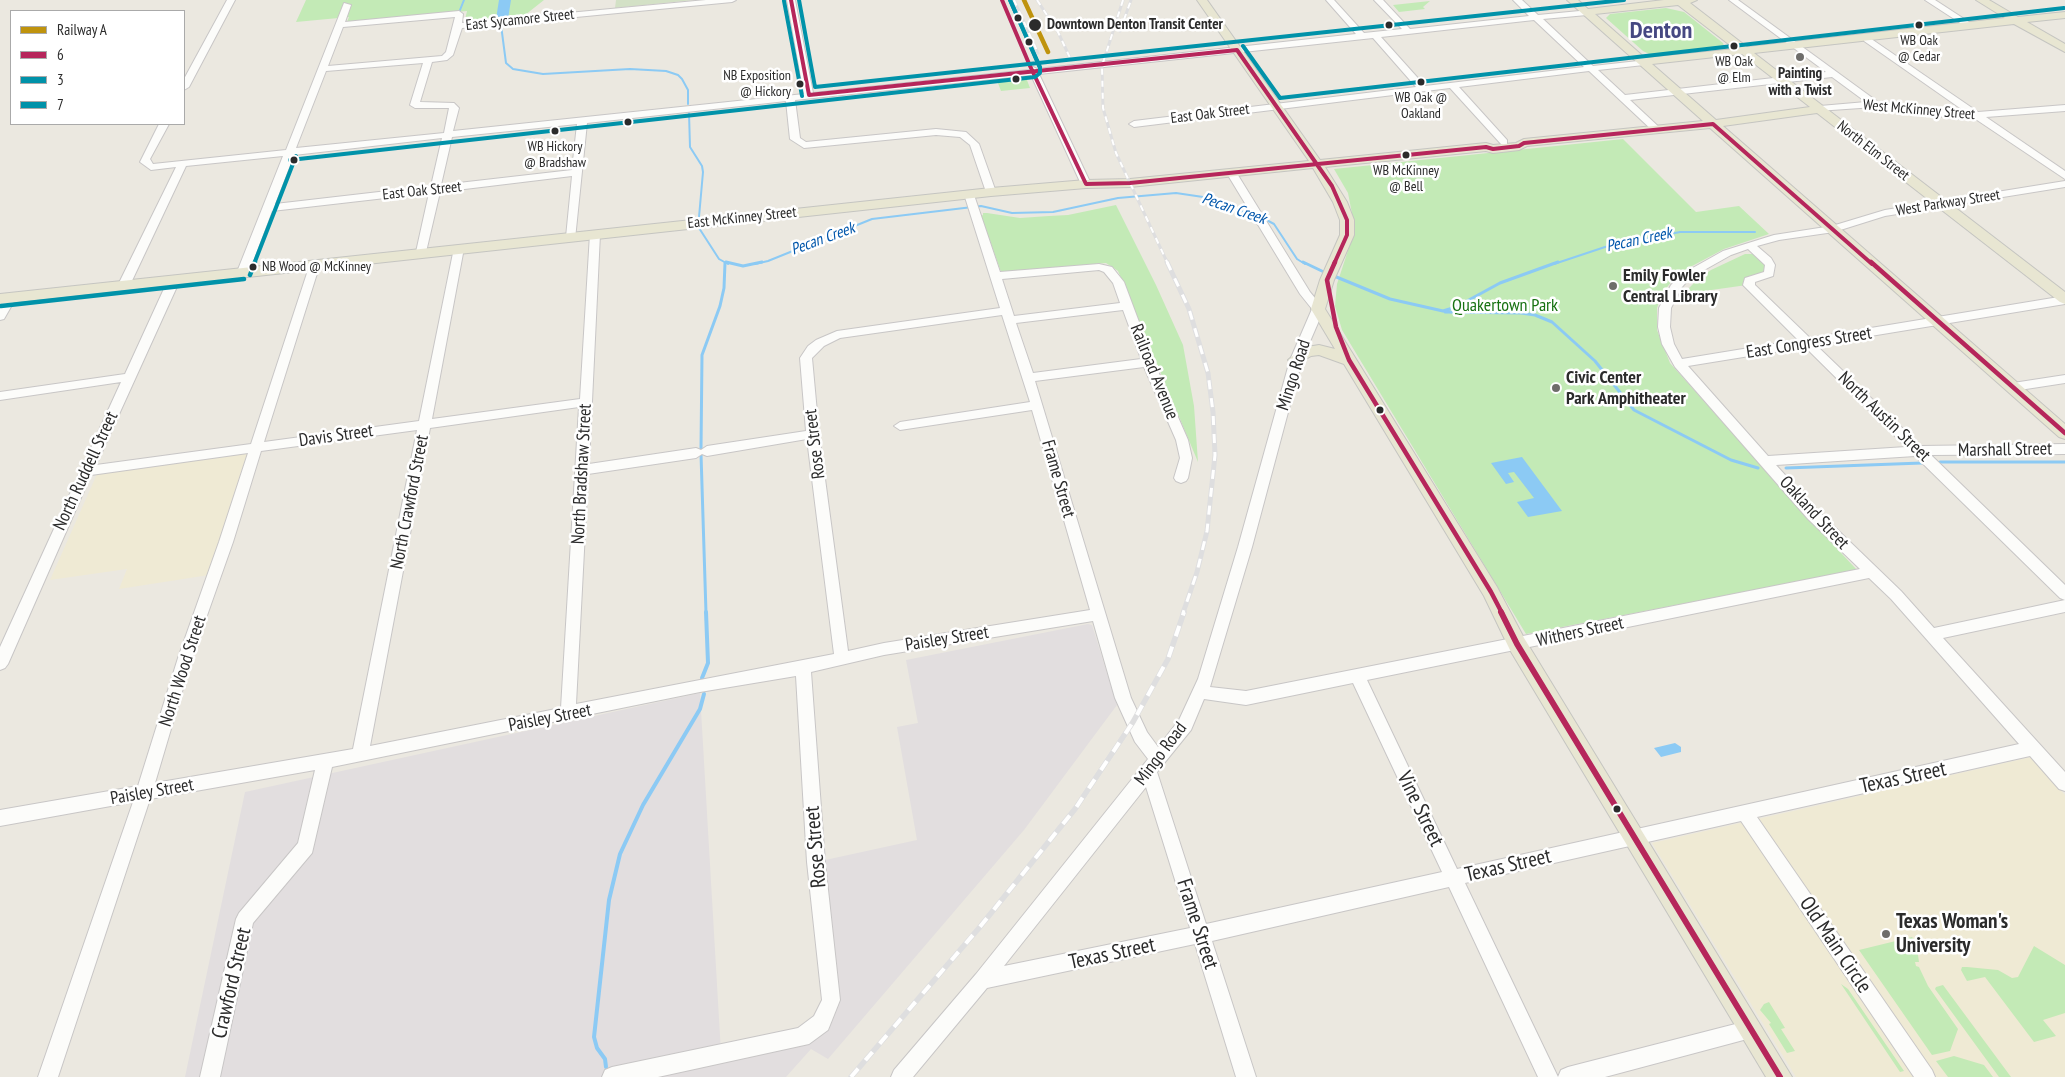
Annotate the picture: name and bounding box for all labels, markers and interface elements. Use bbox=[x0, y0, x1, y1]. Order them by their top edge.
street label: East Sycamore Street bbox=[465, 5, 575, 35]
legend bbox=[10, 10, 185, 125]
unlabelled marker bbox=[1013, 13, 1023, 23]
place label: Downtown Denton Transit Center bbox=[1047, 16, 1223, 34]
marker: Downtown Denton Transit Center bbox=[1027, 17, 1043, 33]
district label: Denton bbox=[1630, 17, 1692, 45]
text: Railway A bbox=[57, 20, 107, 39]
unlabelled marker bbox=[1384, 20, 1394, 30]
marker: WB Oak @ Cedar bbox=[1914, 20, 1924, 30]
place label: WB Oak @ Cedar bbox=[1898, 33, 1940, 65]
unlabelled marker bbox=[1024, 37, 1034, 47]
marker: WB Oak @ Elm bbox=[1729, 41, 1739, 51]
text: 6 bbox=[57, 45, 64, 64]
marker: Painting with a Twist bbox=[1794, 51, 1806, 63]
place label: WB Oak @ Elm bbox=[1715, 54, 1753, 86]
place label: Painting with a Twist bbox=[1768, 65, 1832, 100]
place label: NB Exposition @ Hickory bbox=[723, 68, 791, 100]
text: 3 bbox=[57, 70, 64, 89]
unlabelled marker bbox=[1011, 74, 1021, 84]
marker: WB Oak @ Oakland bbox=[1416, 77, 1426, 87]
marker: NB Exposition @ Hickory bbox=[795, 79, 805, 89]
place label: WB Oak @ Oakland bbox=[1395, 90, 1447, 122]
text: 7 bbox=[57, 95, 64, 114]
street label: West McKinney Street bbox=[1862, 96, 1976, 124]
street label: East Oak Street bbox=[1170, 100, 1250, 128]
unlabelled marker bbox=[623, 117, 633, 127]
street label: North Elm Street bbox=[1833, 117, 1913, 185]
marker: WB Hickory @ Bradshaw bbox=[550, 126, 560, 136]
place label: WB Hickory @ Bradshaw bbox=[524, 139, 586, 172]
marker: WB McKinney @ Bell bbox=[1401, 150, 1411, 160]
unlabelled marker bbox=[289, 155, 299, 165]
place label: WB McKinney @ Bell bbox=[1373, 163, 1439, 196]
street label: East Oak Street bbox=[382, 178, 462, 204]
street label: West Parkway Street bbox=[1895, 186, 2001, 220]
water label: Pecan Creek bbox=[1199, 189, 1269, 229]
street label: East McKinney Street bbox=[687, 203, 797, 233]
water label: Pecan Creek bbox=[788, 219, 858, 259]
water label: Pecan Creek bbox=[1604, 224, 1674, 256]
place label: NB Wood @ McKinney bbox=[262, 259, 371, 275]
marker: NB Wood @ McKinney bbox=[248, 262, 258, 272]
place label: Emily Fowler Central Library bbox=[1623, 265, 1717, 308]
marker: Emily Fowler Central Library bbox=[1607, 280, 1619, 292]
park label: Quakertown Park bbox=[1452, 295, 1558, 317]
street label: Railroad Avenue bbox=[1125, 321, 1183, 423]
street label: East Congress Street bbox=[1745, 322, 1873, 364]
street label: Mingo Road bbox=[1272, 337, 1316, 413]
place label: Civic Center Park Amphitheater bbox=[1566, 367, 1686, 409]
street label: North Austin Street bbox=[1833, 368, 1935, 466]
marker: Civic Center Park Amphitheater bbox=[1550, 382, 1562, 394]
street label: North Bradshaw Street bbox=[568, 403, 596, 545]
unlabelled marker bbox=[1375, 405, 1385, 415]
street label: North Ruddell Street bbox=[49, 408, 123, 534]
street label: Rose Street bbox=[800, 408, 830, 480]
street label: Davis Street bbox=[298, 420, 374, 452]
street label: North Crawford Street bbox=[386, 433, 434, 571]
street label: Frame Street bbox=[1037, 438, 1079, 520]
street label: Marshall Street bbox=[1958, 438, 2052, 462]
street label: Oakland Street bbox=[1775, 472, 1853, 554]
street label: Withers Street bbox=[1535, 612, 1625, 652]
street label: North Wood Street bbox=[155, 613, 211, 729]
street label: Paisley Street bbox=[904, 622, 990, 656]
street label: Paisley Street bbox=[507, 699, 593, 737]
street label: Mingo Road bbox=[1130, 718, 1192, 790]
street label: Texas Street bbox=[1858, 757, 1948, 799]
street label: Vine Street bbox=[1391, 767, 1449, 851]
street label: Paisley Street bbox=[109, 774, 195, 810]
unlabelled marker bbox=[1612, 804, 1622, 814]
street label: Rose Street bbox=[800, 805, 832, 889]
street label: Texas Street bbox=[1462, 844, 1554, 888]
street label: Frame Street bbox=[1171, 876, 1223, 972]
street label: Old Main Circle bbox=[1794, 892, 1876, 998]
place label: Texas Woman's University bbox=[1896, 909, 2008, 959]
street label: Crawford Street bbox=[207, 925, 257, 1041]
marker: Texas Woman's University bbox=[1880, 928, 1892, 940]
street label: Texas Street bbox=[1067, 933, 1157, 975]

